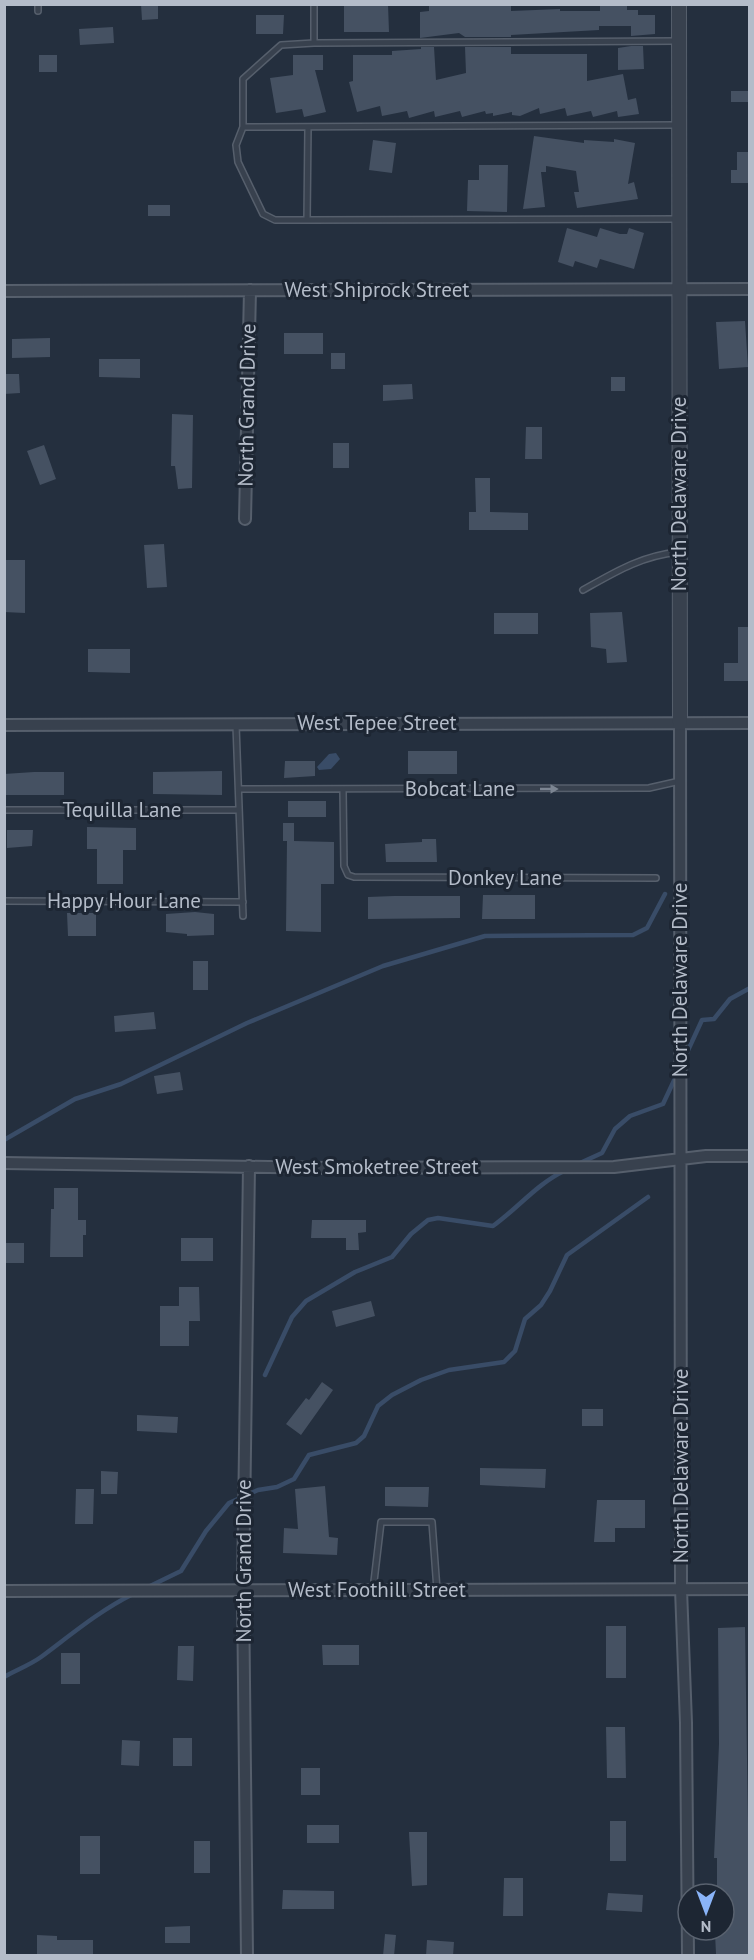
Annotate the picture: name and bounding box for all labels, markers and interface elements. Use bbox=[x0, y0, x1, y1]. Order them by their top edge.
street label: West Shiprock Street bbox=[285, 276, 469, 303]
street label: North Grand Drive bbox=[232, 323, 261, 487]
street label: North Delaware Drive bbox=[665, 397, 692, 591]
street label: West Tepee Street bbox=[297, 709, 457, 736]
street label: Bobcat Lane bbox=[405, 775, 515, 802]
one-way arrow bbox=[539, 784, 558, 794]
street label: Tequilla Lane bbox=[63, 796, 181, 823]
street label: Donkey Lane bbox=[448, 864, 562, 891]
street label: North Delaware Drive bbox=[666, 883, 693, 1077]
street label: Happy Hour Lane bbox=[47, 887, 201, 914]
street label: West Smoketree Street bbox=[275, 1153, 479, 1180]
street label: North Delaware Drive bbox=[667, 1369, 694, 1563]
street label: North Grand Drive bbox=[230, 1479, 257, 1643]
street label: West Foothill Street bbox=[288, 1576, 466, 1603]
north arrow bbox=[676, 1882, 736, 1942]
text: N bbox=[701, 1917, 711, 1937]

